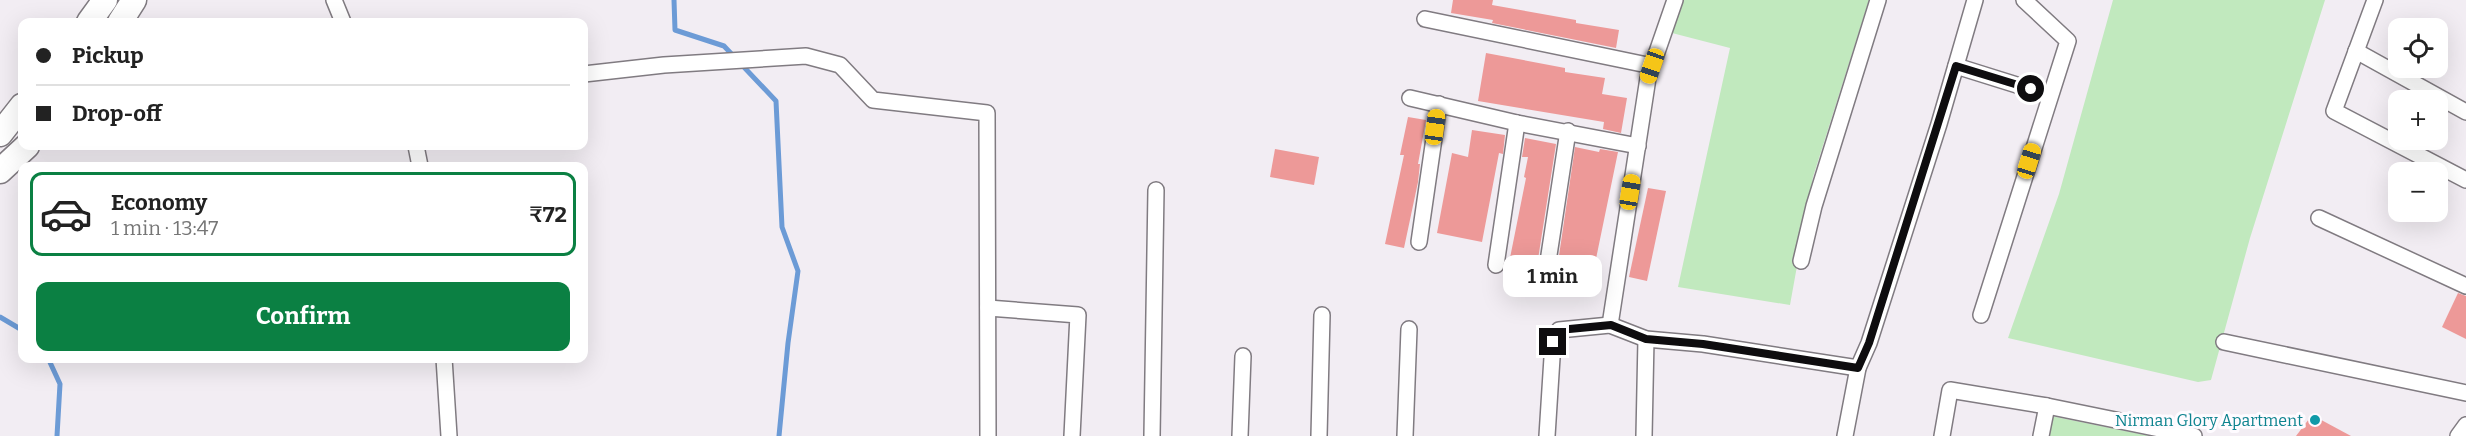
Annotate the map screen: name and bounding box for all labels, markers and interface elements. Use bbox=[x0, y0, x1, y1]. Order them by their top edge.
map controls bbox=[2388, 18, 2448, 222]
button: locate bbox=[2388, 18, 2448, 78]
text: Pickup bbox=[72, 42, 144, 69]
car bbox=[1638, 46, 1666, 86]
route start bbox=[2017, 75, 2044, 102]
button: + bbox=[2388, 90, 2448, 150]
text: Drop-off bbox=[72, 100, 162, 127]
car bbox=[1424, 108, 1446, 146]
car bbox=[2015, 141, 2043, 181]
button: − bbox=[2388, 162, 2448, 222]
car bbox=[1618, 173, 1642, 211]
icon: car bbox=[39, 187, 93, 241]
text: Economy bbox=[111, 189, 207, 216]
text: ₹72 bbox=[529, 201, 567, 228]
text: 1 min · 13:47 bbox=[111, 216, 218, 240]
callout: 1 min bbox=[1504, 255, 1602, 297]
text: 1 min bbox=[1527, 264, 1578, 288]
button: Confirm bbox=[36, 282, 570, 351]
route end bbox=[1539, 328, 1566, 355]
place label: Nirman Glory Apartment bbox=[2115, 411, 2303, 430]
marker: Nirman Glory Apartment bbox=[2308, 413, 2322, 427]

